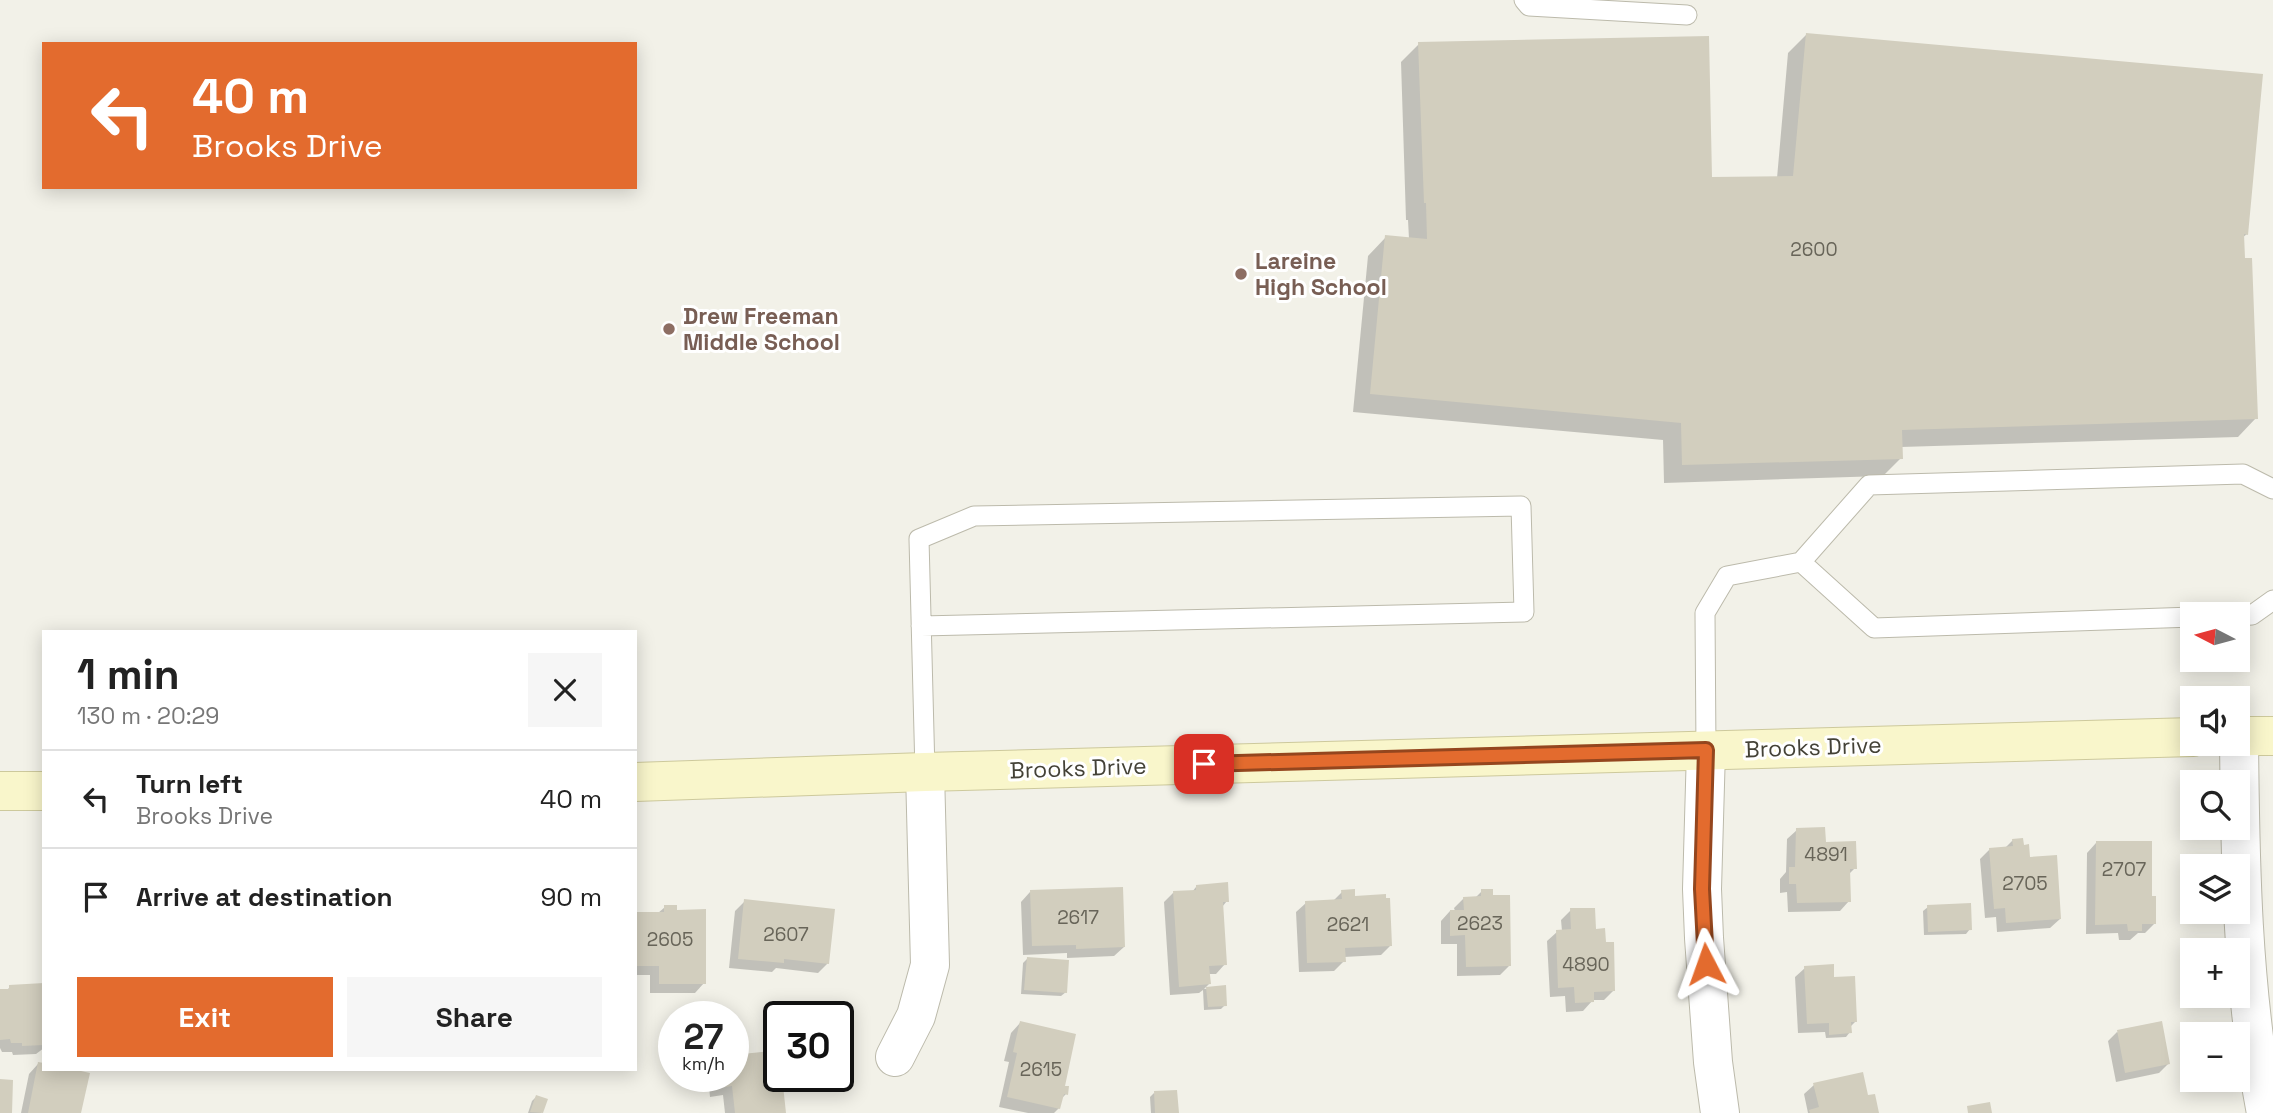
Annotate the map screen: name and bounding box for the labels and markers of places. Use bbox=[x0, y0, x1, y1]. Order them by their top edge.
place label: Lareine High School bbox=[1255, 246, 1387, 302]
marker: Lareine High School bbox=[1233, 266, 1249, 282]
place label: Drew Freeman Middle School bbox=[683, 301, 840, 357]
marker: Drew Freeman Middle School bbox=[661, 321, 677, 337]
pin bbox=[1174, 734, 1234, 794]

